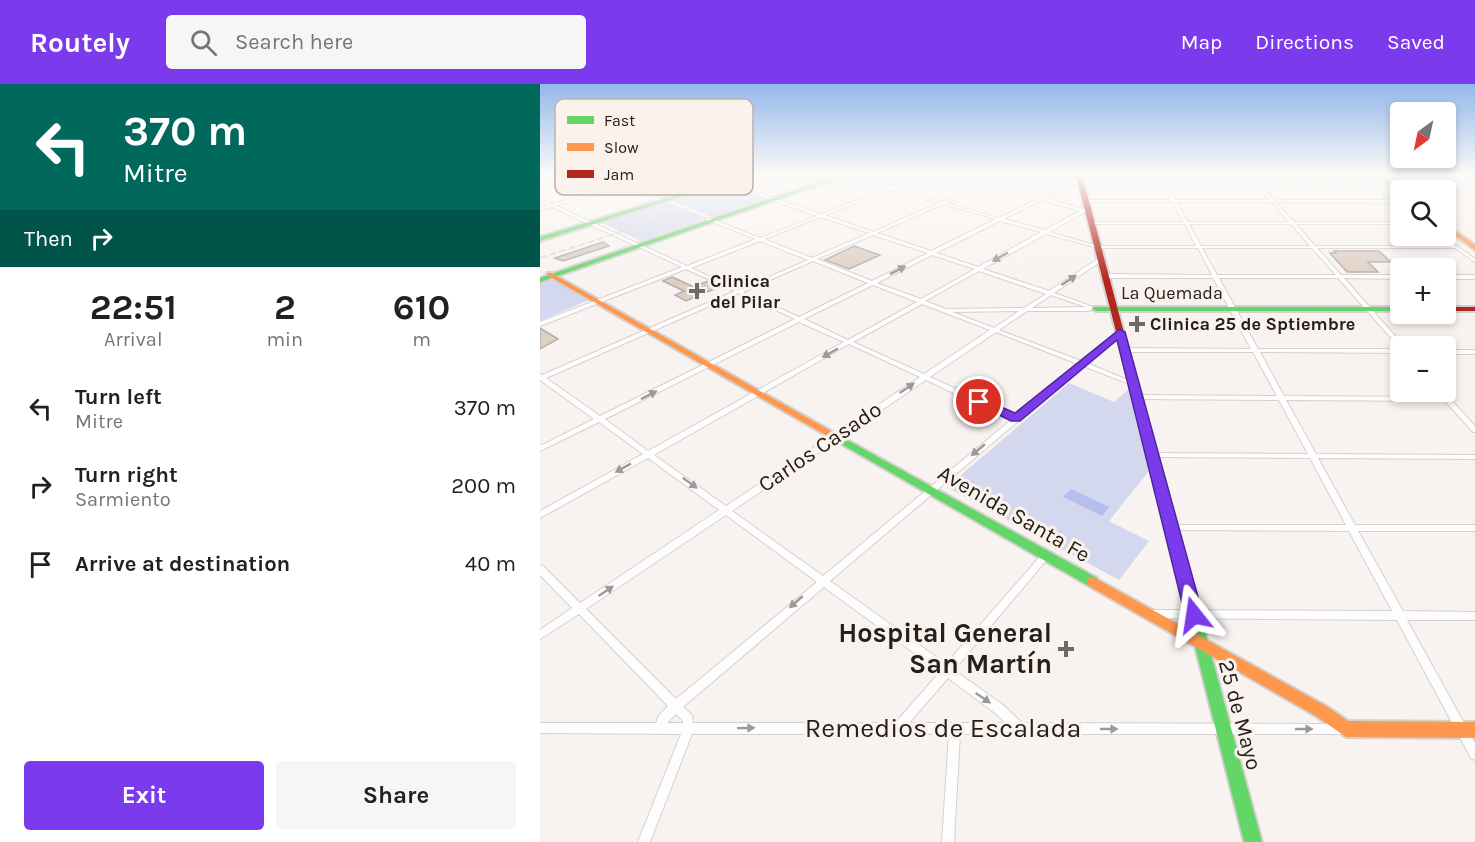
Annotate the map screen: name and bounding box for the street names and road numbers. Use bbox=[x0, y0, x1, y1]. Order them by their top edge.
street label: La Quemada bbox=[1121, 282, 1223, 304]
street label: Carlos Casado bbox=[754, 396, 886, 498]
street label: Avenida Santa Fe bbox=[933, 460, 1095, 568]
street label: 25 de Mayo bbox=[1213, 657, 1267, 773]
street label: Remedios de Escalada bbox=[805, 712, 1081, 744]

